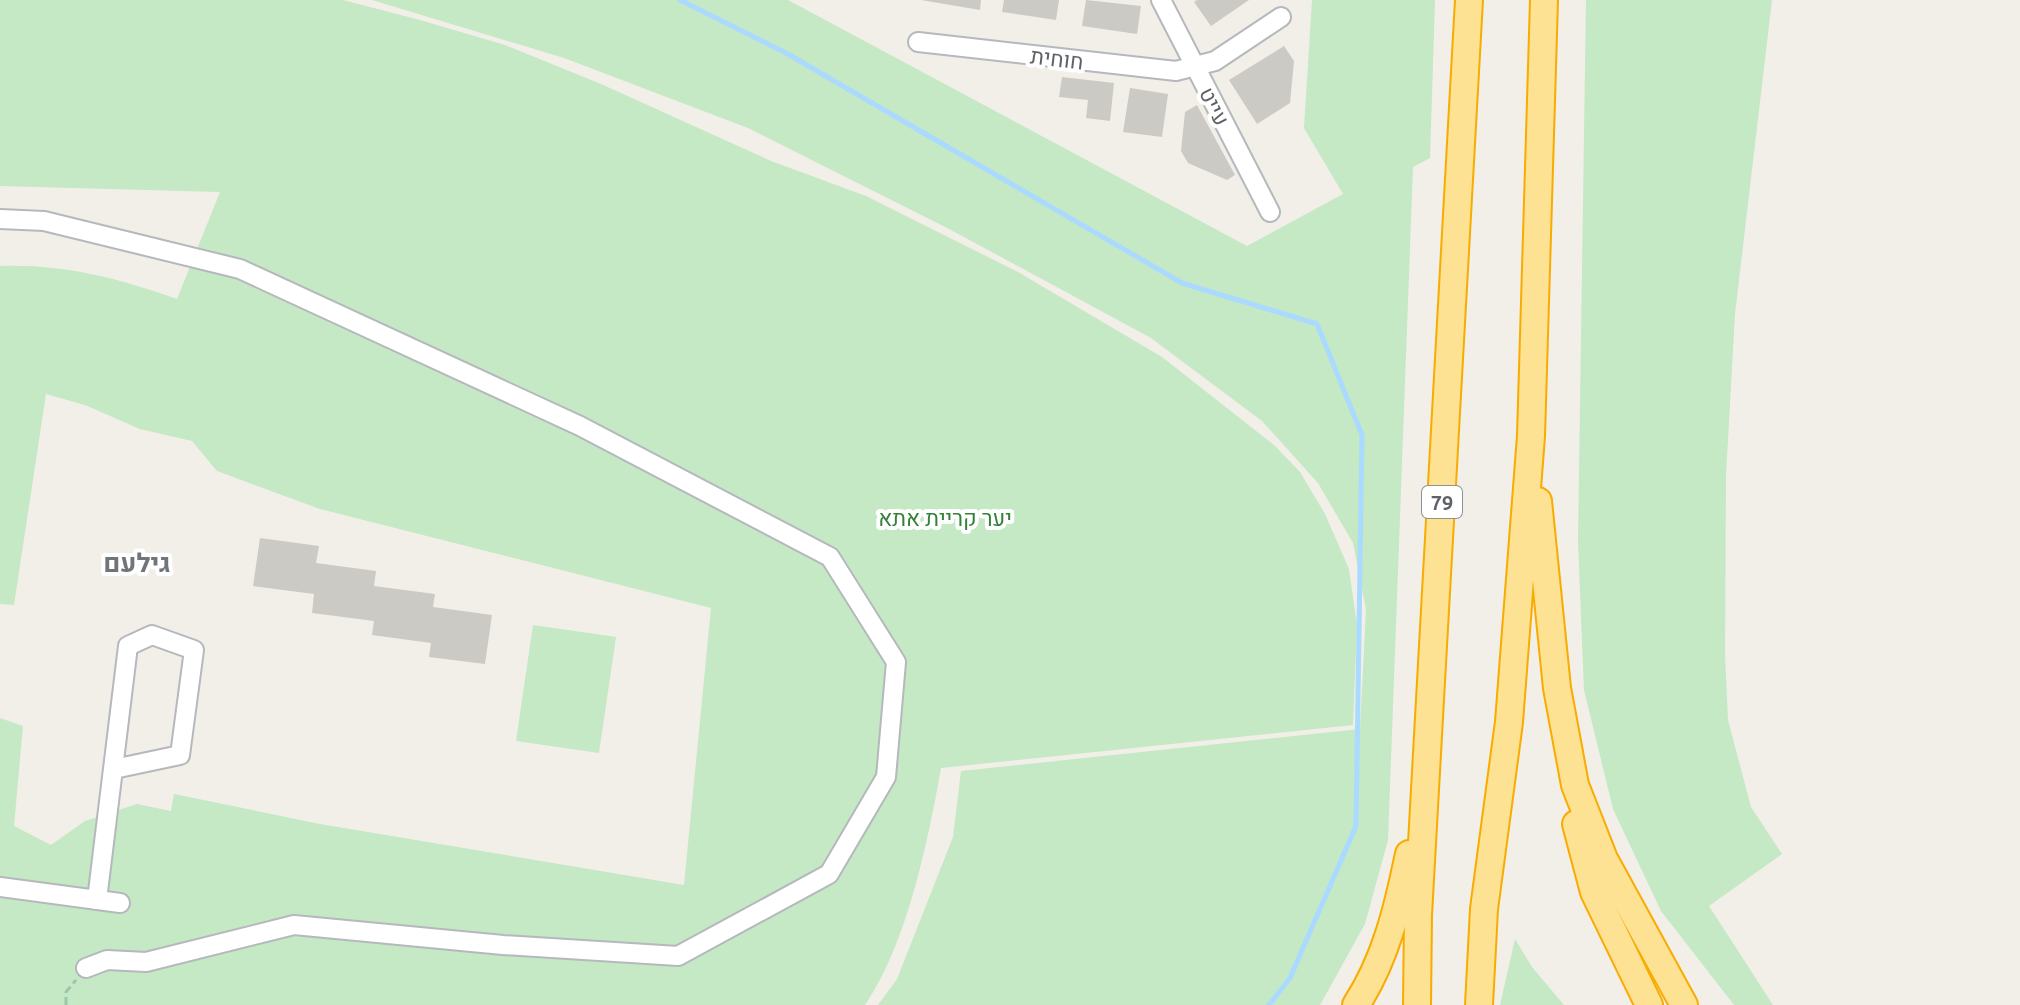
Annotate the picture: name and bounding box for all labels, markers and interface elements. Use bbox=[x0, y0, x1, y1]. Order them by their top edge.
street label: חוחית bbox=[1029, 42, 1085, 74]
street label: עייט bbox=[1195, 83, 1235, 129]
road number: 79 bbox=[1422, 486, 1462, 518]
park label: יער קריית אתא bbox=[878, 505, 1012, 530]
district label: גילעם bbox=[103, 548, 171, 577]

